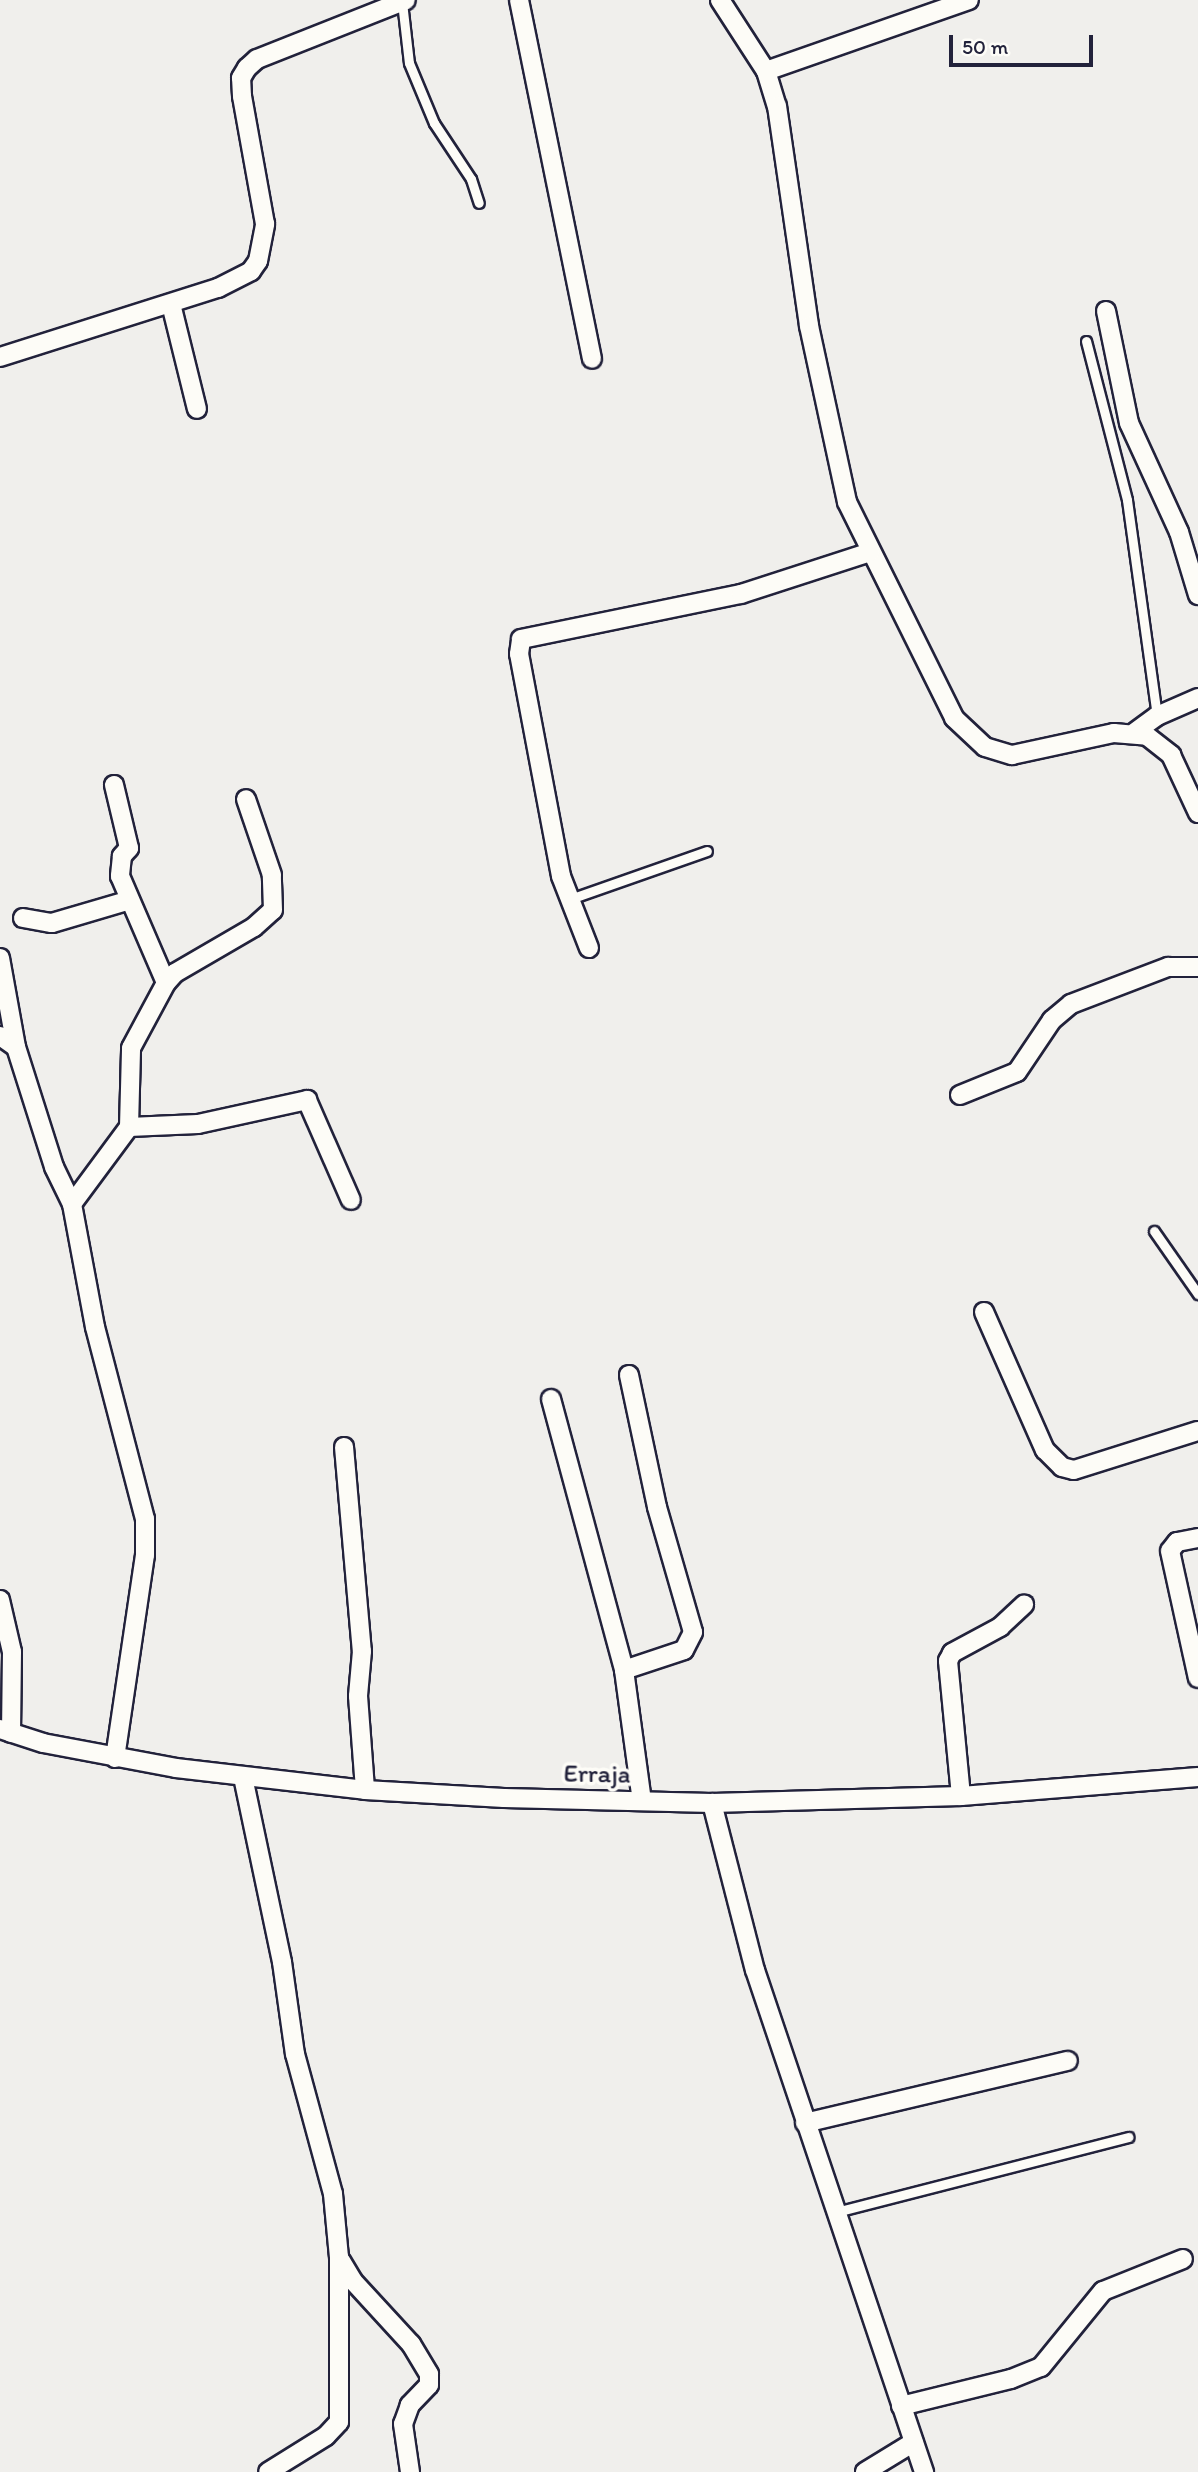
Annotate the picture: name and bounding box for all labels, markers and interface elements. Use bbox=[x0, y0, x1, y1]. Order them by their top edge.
scale bar bbox=[953, 21, 1096, 65]
text: 50 m bbox=[962, 34, 1008, 59]
street label: Erraja bbox=[563, 1758, 631, 1790]

